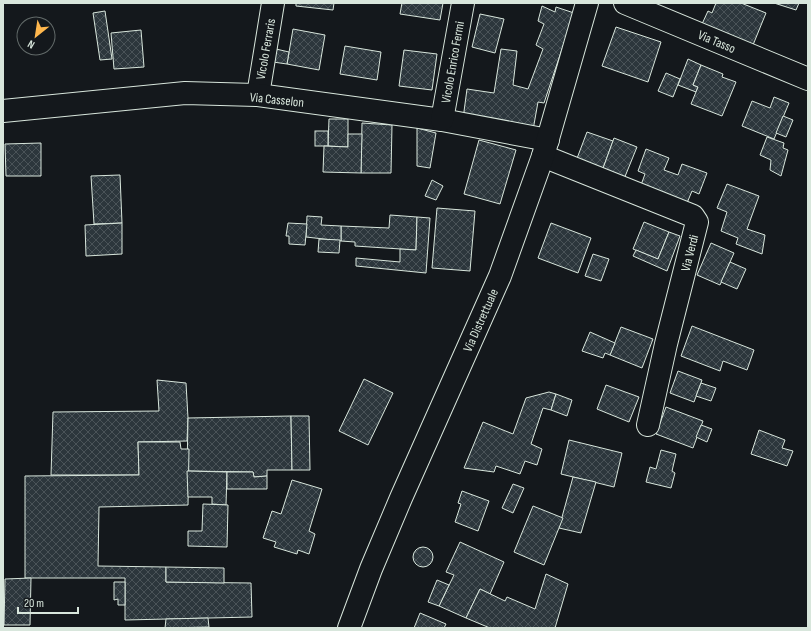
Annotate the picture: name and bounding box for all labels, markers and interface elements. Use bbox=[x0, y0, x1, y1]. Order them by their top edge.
north arrow bbox=[16, 16, 56, 56]
street label: Vicolo Ferraris bbox=[253, 17, 279, 81]
street label: Vicolo Enrico Fermi bbox=[438, 20, 468, 104]
street label: Via Tasso bbox=[695, 27, 738, 57]
text: N bbox=[25, 37, 37, 51]
street label: Via Casselon bbox=[249, 89, 305, 111]
street label: Via Verdi bbox=[678, 233, 702, 273]
street label: Via Distrettuale bbox=[460, 286, 502, 354]
scale bar bbox=[18, 589, 78, 615]
text: 20 m bbox=[24, 596, 44, 611]

